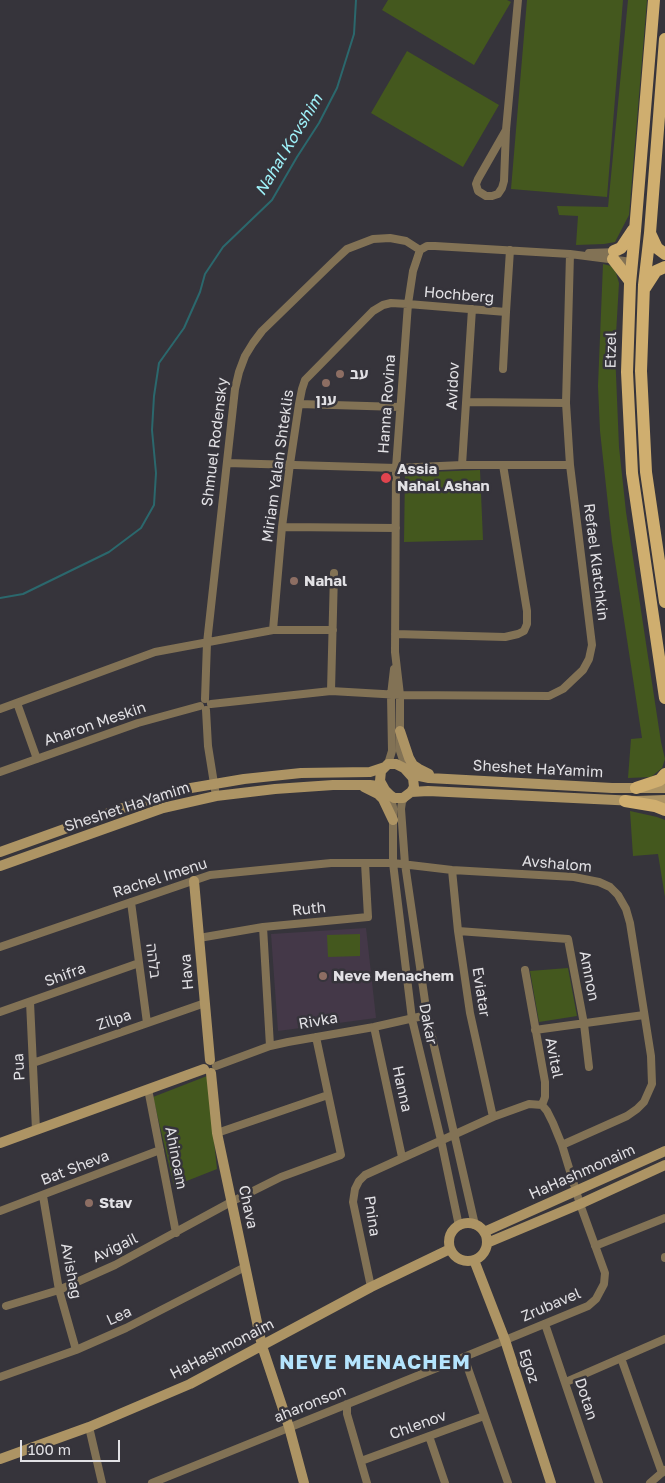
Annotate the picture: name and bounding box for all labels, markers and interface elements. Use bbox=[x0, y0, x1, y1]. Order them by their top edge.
water label: Nahal Kovshim bbox=[251, 91, 327, 199]
street label: Hochberg bbox=[423, 283, 495, 307]
street label: Etzel bbox=[602, 332, 620, 368]
street label: Hanna Rovina bbox=[375, 354, 399, 454]
street label: Avidov bbox=[443, 362, 463, 410]
place label: עב bbox=[350, 365, 368, 383]
marker: עב bbox=[334, 368, 346, 380]
street label: Shmuel Rodensky bbox=[198, 377, 232, 507]
marker: ענן bbox=[320, 377, 332, 389]
street label: Miriam Yalan Shteklis bbox=[258, 388, 298, 544]
place label: ענן bbox=[316, 391, 336, 409]
place label: Assia Nahal Ashan bbox=[397, 460, 489, 495]
marker: Assia Nahal Ashan bbox=[379, 471, 393, 485]
street label: Refael Klatchkin bbox=[580, 502, 612, 622]
place label: Nahal bbox=[304, 572, 347, 590]
marker: Nahal bbox=[288, 575, 300, 587]
street label: Aharon Meskin bbox=[42, 698, 148, 750]
street label: Sheshet HaYamim bbox=[472, 757, 604, 781]
street label: Sheshet HaYamim bbox=[62, 778, 192, 836]
street label: Avshalom bbox=[521, 852, 593, 876]
street label: Rachel Imenu bbox=[111, 854, 209, 902]
street label: Ruth bbox=[291, 898, 327, 920]
street label: בלהה bbox=[142, 942, 164, 980]
street label: Amnon bbox=[575, 949, 603, 1003]
street label: Hava bbox=[176, 953, 198, 991]
street label: Shifra bbox=[42, 959, 88, 991]
street label: Eviatar bbox=[468, 966, 494, 1018]
place label: Neve Menachem bbox=[333, 967, 454, 985]
marker: Neve Menachem bbox=[317, 970, 329, 982]
street label: Dakar bbox=[415, 1002, 441, 1046]
street label: Zilpa bbox=[94, 1006, 134, 1034]
street label: Rivka bbox=[297, 1009, 339, 1033]
street label: Avital bbox=[541, 1036, 567, 1080]
street label: Pua bbox=[9, 1053, 29, 1081]
street label: Hanna bbox=[388, 1064, 416, 1114]
street label: Ahinoam bbox=[161, 1125, 191, 1191]
street label: HaHashmonaim bbox=[526, 1141, 638, 1203]
street label: Bat Sheva bbox=[38, 1147, 112, 1189]
street label: Chava bbox=[235, 1184, 261, 1230]
place label: Stav bbox=[99, 1194, 132, 1212]
street label: Pnina bbox=[360, 1195, 384, 1237]
marker: Stav bbox=[83, 1197, 95, 1209]
street label: Avigail bbox=[89, 1229, 141, 1267]
street label: Avishag bbox=[57, 1242, 85, 1300]
street label: Zrubavel bbox=[519, 1284, 583, 1326]
street label: Lea bbox=[104, 1302, 134, 1330]
street label: HaHashmonaim bbox=[167, 1315, 277, 1383]
street label: Egoz bbox=[515, 1347, 543, 1385]
district label: NEVE MENACHEM bbox=[278, 1351, 472, 1375]
street label: Dotan bbox=[571, 1376, 601, 1422]
street label: aharonson bbox=[271, 1381, 349, 1427]
street label: Chlenov bbox=[387, 1406, 449, 1444]
scale bar bbox=[22, 1430, 122, 1462]
text: 100 m bbox=[28, 1440, 71, 1458]

